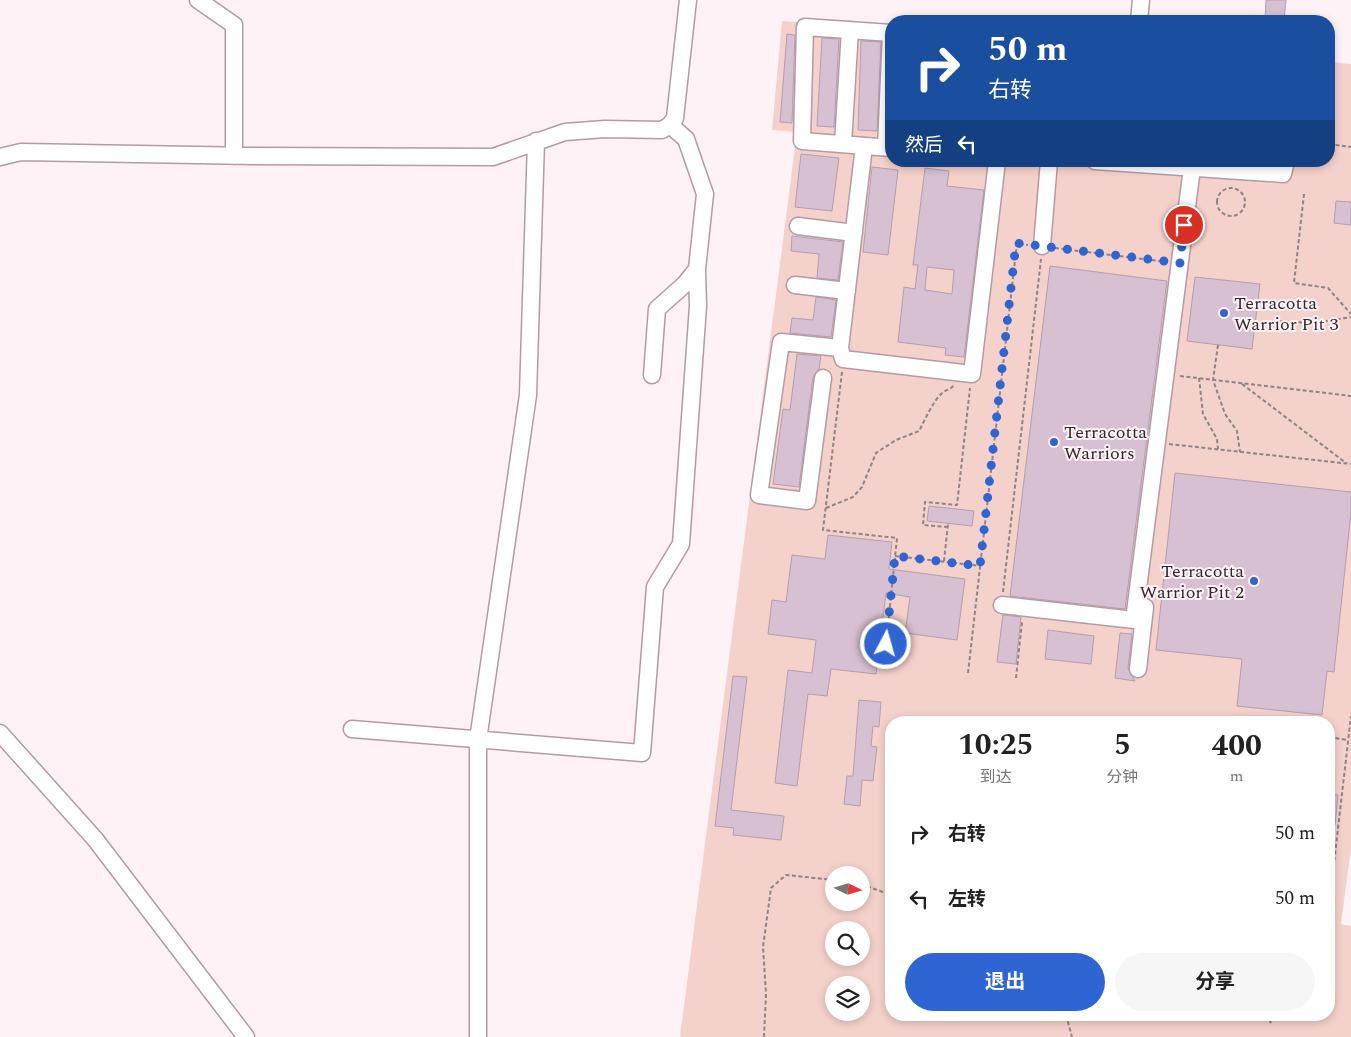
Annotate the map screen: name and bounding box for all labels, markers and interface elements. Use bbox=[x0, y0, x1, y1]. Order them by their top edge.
text: 50 m bbox=[988, 23, 1068, 76]
icon: right bbox=[905, 35, 970, 100]
text: 右转 bbox=[988, 74, 1032, 107]
icon: left bbox=[953, 130, 981, 158]
text: 然后 bbox=[905, 131, 943, 160]
pin bbox=[1163, 204, 1205, 246]
icon: arrive bbox=[1170, 211, 1198, 239]
place label: Terracotta Warrior Pit 3 bbox=[1234, 290, 1338, 338]
marker: Terracotta Warrior Pit 3 bbox=[1218, 307, 1230, 319]
place label: Terracotta Warriors bbox=[1064, 419, 1147, 467]
marker: Terracotta Warriors bbox=[1048, 436, 1060, 448]
place label: Terracotta Warrior Pit 2 bbox=[1140, 558, 1244, 606]
marker: Terracotta Warrior Pit 2 bbox=[1248, 575, 1260, 587]
position arrow bbox=[859, 617, 911, 669]
text: 10:25 bbox=[958, 722, 1033, 768]
text: 5 bbox=[1114, 722, 1131, 768]
text: 400 bbox=[1211, 723, 1262, 769]
text: m bbox=[1230, 764, 1244, 788]
text: 到达 bbox=[980, 765, 1012, 789]
text: 分钟 bbox=[1106, 765, 1138, 789]
text: 50 m bbox=[1275, 819, 1315, 848]
icon: right bbox=[905, 820, 933, 848]
text: 右转 bbox=[948, 820, 986, 849]
north arrow bbox=[825, 866, 870, 911]
map controls bbox=[825, 866, 870, 1021]
text: 50 m bbox=[1275, 884, 1315, 913]
icon: left bbox=[905, 885, 933, 913]
text: 左转 bbox=[948, 885, 986, 914]
button: search bbox=[825, 921, 870, 966]
button: 退出 bbox=[905, 953, 1105, 1011]
button: 分享 bbox=[1115, 953, 1315, 1011]
button: layers bbox=[825, 976, 870, 1021]

